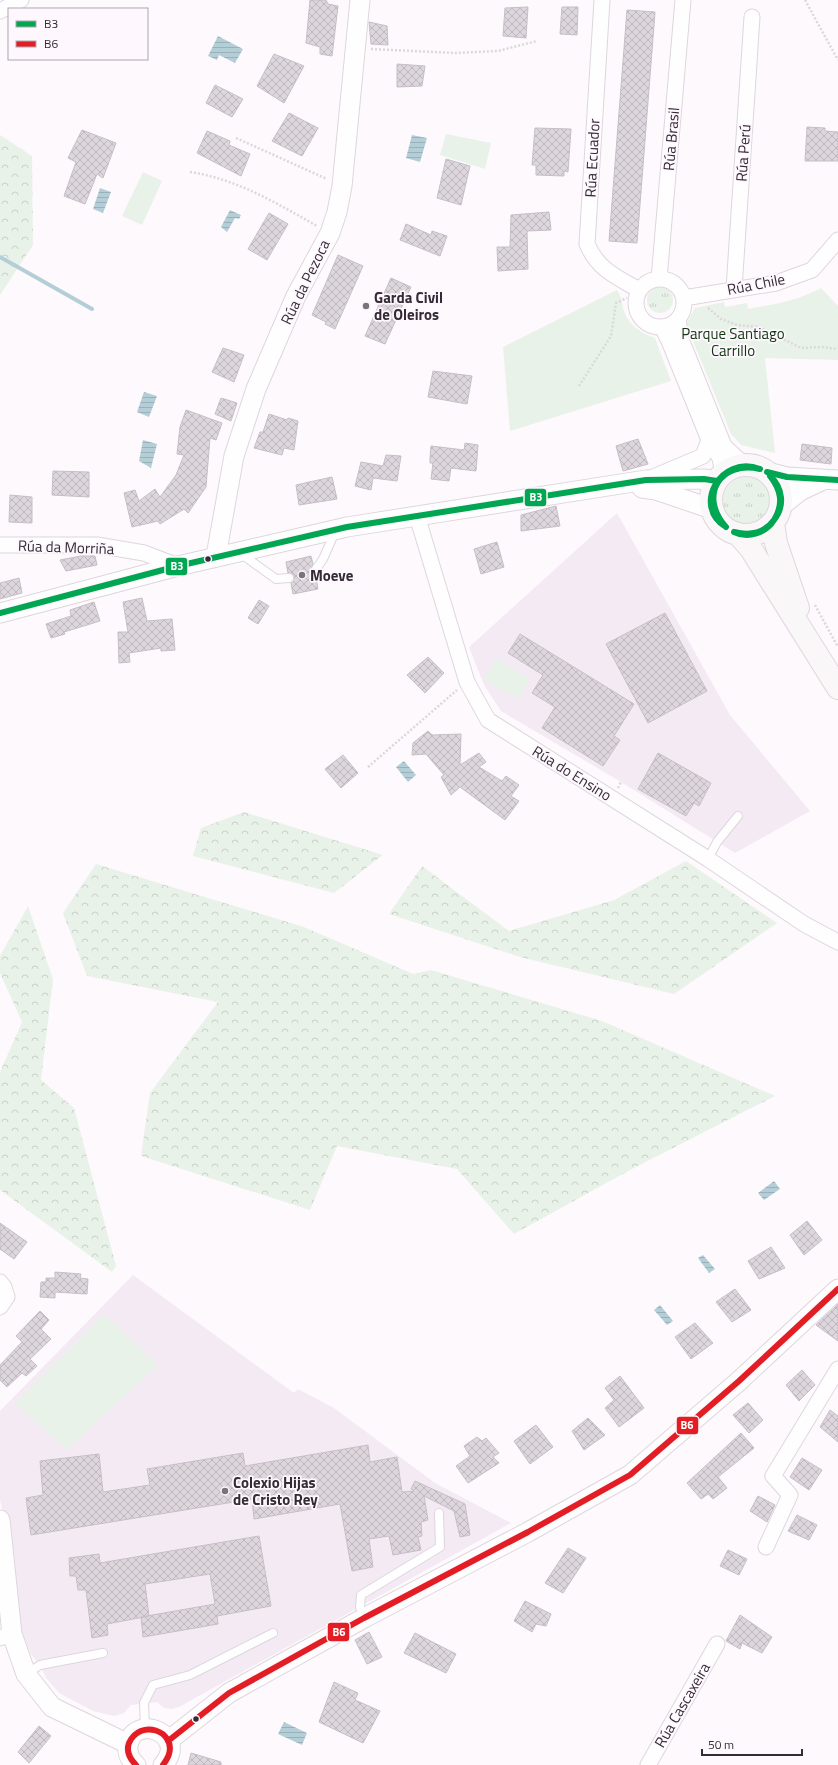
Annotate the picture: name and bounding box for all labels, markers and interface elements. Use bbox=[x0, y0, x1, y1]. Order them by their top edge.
legend bbox=[8, 8, 148, 60]
text: B3 bbox=[44, 14, 58, 33]
text: B6 bbox=[44, 34, 58, 53]
street label: Rúa Brasil bbox=[657, 106, 685, 172]
street label: Rúa Ecuador bbox=[578, 118, 606, 198]
street label: Rúa Perú bbox=[730, 123, 756, 183]
street label: Rúa da Pezoca bbox=[275, 235, 336, 328]
street label: Rúa Chile bbox=[725, 267, 787, 301]
place label: Garda Civil de Oleiros bbox=[374, 286, 443, 326]
marker: Garda Civil de Oleiros bbox=[361, 301, 371, 311]
park label: Parque Santiago Carrillo bbox=[681, 322, 785, 362]
line badge: B3 bbox=[524, 488, 547, 507]
text: B3 bbox=[530, 489, 542, 505]
street label: Rúa da Morriña bbox=[17, 534, 115, 560]
unlabelled marker bbox=[203, 554, 213, 564]
line badge: B3 bbox=[165, 557, 188, 576]
text: B3 bbox=[171, 558, 183, 574]
place label: Moeve bbox=[310, 564, 354, 587]
marker: Moeve bbox=[297, 570, 307, 580]
street label: Rúa do Ensino bbox=[528, 739, 616, 807]
line badge: B6 bbox=[676, 1416, 699, 1435]
text: B6 bbox=[681, 1417, 693, 1433]
place label: Colexio Hijas de Cristo Rey bbox=[233, 1471, 318, 1511]
marker: Colexio Hijas de Cristo Rey bbox=[220, 1486, 230, 1496]
line badge: B6 bbox=[327, 1622, 350, 1642]
text: B6 bbox=[333, 1624, 345, 1640]
street label: Rúa Cascaxeira bbox=[648, 1658, 716, 1752]
unlabelled marker bbox=[191, 1714, 201, 1724]
scale bar bbox=[702, 1731, 802, 1757]
text: 50 m bbox=[708, 1735, 734, 1754]

